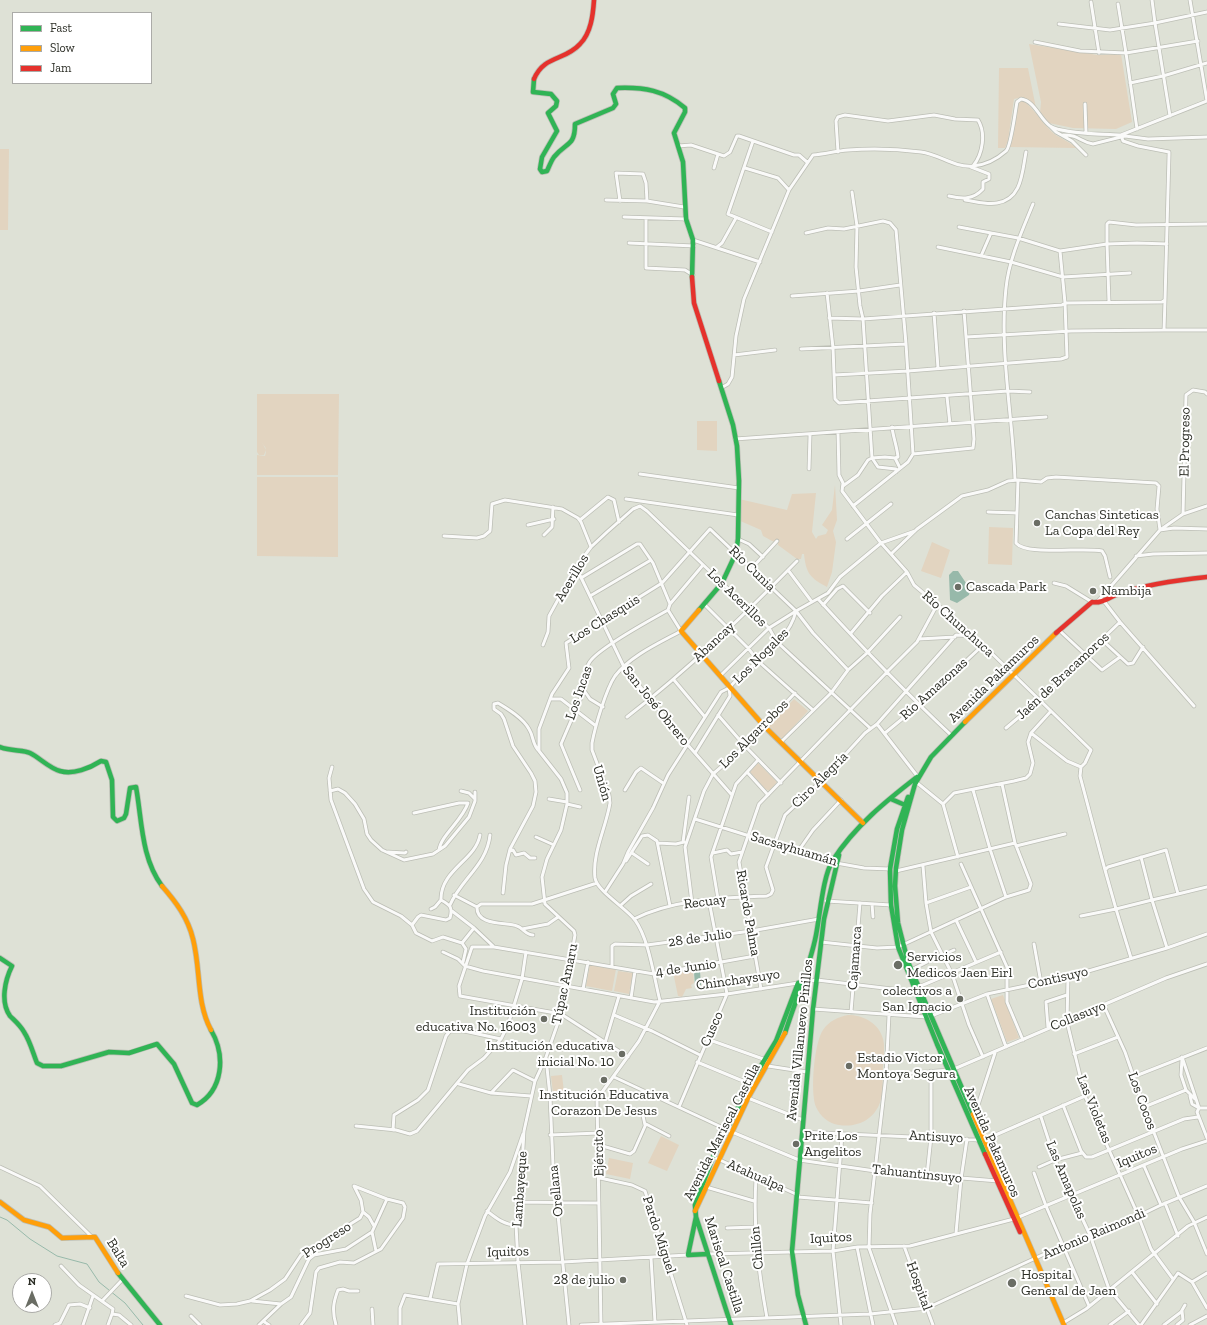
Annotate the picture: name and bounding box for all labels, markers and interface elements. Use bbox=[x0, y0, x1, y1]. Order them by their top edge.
legend bbox=[12, 12, 152, 84]
text: Fast bbox=[50, 21, 72, 35]
text: Slow bbox=[50, 41, 75, 55]
text: Jam bbox=[50, 61, 71, 75]
street label: El Progreso bbox=[1176, 407, 1194, 477]
place label: Canchas Sinteticas La Copa del Rey bbox=[1045, 507, 1159, 540]
marker: Canchas Sinteticas La Copa del Rey bbox=[1032, 518, 1042, 528]
street label: Río Cunia bbox=[725, 543, 779, 595]
street label: Acerillos bbox=[551, 551, 593, 605]
street label: Los Acerillos bbox=[704, 565, 770, 631]
place label: Cascada Park bbox=[966, 579, 1047, 595]
marker: Cascada Park bbox=[953, 582, 963, 592]
place label: Nambija bbox=[1101, 583, 1152, 599]
marker: Nambija bbox=[1088, 586, 1098, 596]
street label: Río Chunchuca bbox=[919, 587, 997, 661]
street label: Los Chasquis bbox=[567, 591, 643, 647]
street label: Abancay bbox=[689, 618, 739, 666]
street label: Los Nogales bbox=[730, 625, 792, 687]
street label: Jaén de Bracamoros bbox=[1013, 629, 1113, 723]
street label: Avenida Pakamuros bbox=[945, 632, 1043, 726]
street label: Río Amazonas bbox=[897, 654, 971, 724]
street label: San José Obrero bbox=[619, 663, 693, 749]
street label: Los Incas bbox=[562, 664, 596, 722]
street label: Los Algarrobos bbox=[716, 696, 792, 772]
street label: Ciro Alegría bbox=[788, 748, 852, 812]
street label: Unión bbox=[589, 763, 615, 803]
street label: Sacsayhuamán bbox=[749, 828, 839, 870]
street label: Ricardo Palma bbox=[732, 869, 764, 957]
street label: Recuay bbox=[683, 891, 727, 913]
street label: 28 de Julio bbox=[667, 925, 733, 951]
street label: Cajamarca bbox=[844, 925, 866, 991]
street label: Túpac Amaru bbox=[548, 942, 582, 1026]
place label: Servicios Medicos Jaen Eirl bbox=[907, 949, 1012, 982]
street label: 4 de Junio bbox=[655, 955, 717, 981]
street label: Avenida Villanuevo Pinillos bbox=[783, 958, 817, 1122]
marker: Servicios Medicos Jaen Eirl bbox=[892, 959, 904, 971]
street label: Contisuyo bbox=[1026, 963, 1090, 993]
street label: Chinchaysuyo bbox=[695, 966, 781, 994]
place label: colectivos a San Ignacio bbox=[882, 983, 952, 1016]
marker: colectivos a San Ignacio bbox=[955, 994, 965, 1004]
street label: Collasuyo bbox=[1048, 997, 1108, 1035]
place label: Institución educativa No. 16003 bbox=[416, 1003, 536, 1036]
street label: Cusco bbox=[697, 1009, 727, 1049]
marker: Institución educativa No. 16003 bbox=[539, 1014, 549, 1024]
place label: Institución educativa inicial No. 10 bbox=[486, 1038, 614, 1070]
marker: Institución educativa inicial No. 10 bbox=[617, 1049, 627, 1059]
place label: Estadio Víctor Montoya Segura bbox=[857, 1050, 956, 1082]
street label: Avenida Mariscal Castilla bbox=[680, 1061, 764, 1203]
marker: Estadio Víctor Montoya Segura bbox=[844, 1061, 854, 1071]
street label: Los Cocos bbox=[1124, 1070, 1160, 1132]
street label: Las Violetas bbox=[1073, 1072, 1115, 1146]
marker: Institución Educativa Corazon De Jesus bbox=[599, 1075, 609, 1085]
street label: Avenida Pakamuros bbox=[960, 1084, 1024, 1200]
place label: Institución Educativa Corazon De Jesus bbox=[539, 1087, 669, 1120]
street label: Antisuyo bbox=[909, 1127, 963, 1147]
place label: Prite Los Angelitos bbox=[804, 1128, 861, 1160]
street label: Ejército bbox=[590, 1129, 608, 1177]
street label: Las Amapolas bbox=[1042, 1138, 1090, 1222]
marker: Prite Los Angelitos bbox=[791, 1139, 801, 1149]
street label: Iquitos bbox=[1114, 1140, 1160, 1172]
street label: Lambayeque bbox=[509, 1151, 531, 1227]
street label: Atahualpa bbox=[724, 1156, 788, 1196]
street label: Tahuantinsuyo bbox=[871, 1161, 963, 1187]
street label: Orellana bbox=[545, 1164, 567, 1218]
street label: Pardo Miguel bbox=[639, 1194, 679, 1276]
street label: Antonio Raimondi bbox=[1040, 1205, 1148, 1263]
street label: Mariscal Castilla bbox=[701, 1215, 747, 1315]
street label: Progreso bbox=[300, 1218, 354, 1262]
street label: Chillón bbox=[747, 1226, 767, 1270]
street label: Iquitos bbox=[810, 1229, 852, 1247]
street label: Balta bbox=[103, 1235, 133, 1271]
street label: Iquitos bbox=[487, 1243, 529, 1261]
street label: Hospital bbox=[902, 1259, 936, 1313]
place label: Hospital General de Jaen bbox=[1021, 1267, 1116, 1300]
place label: 28 de julio bbox=[553, 1272, 615, 1288]
north arrow bbox=[12, 1273, 52, 1313]
text: N bbox=[28, 1275, 36, 1288]
marker: 28 de julio bbox=[618, 1275, 628, 1285]
marker: Hospital General de Jaen bbox=[1006, 1277, 1018, 1289]

